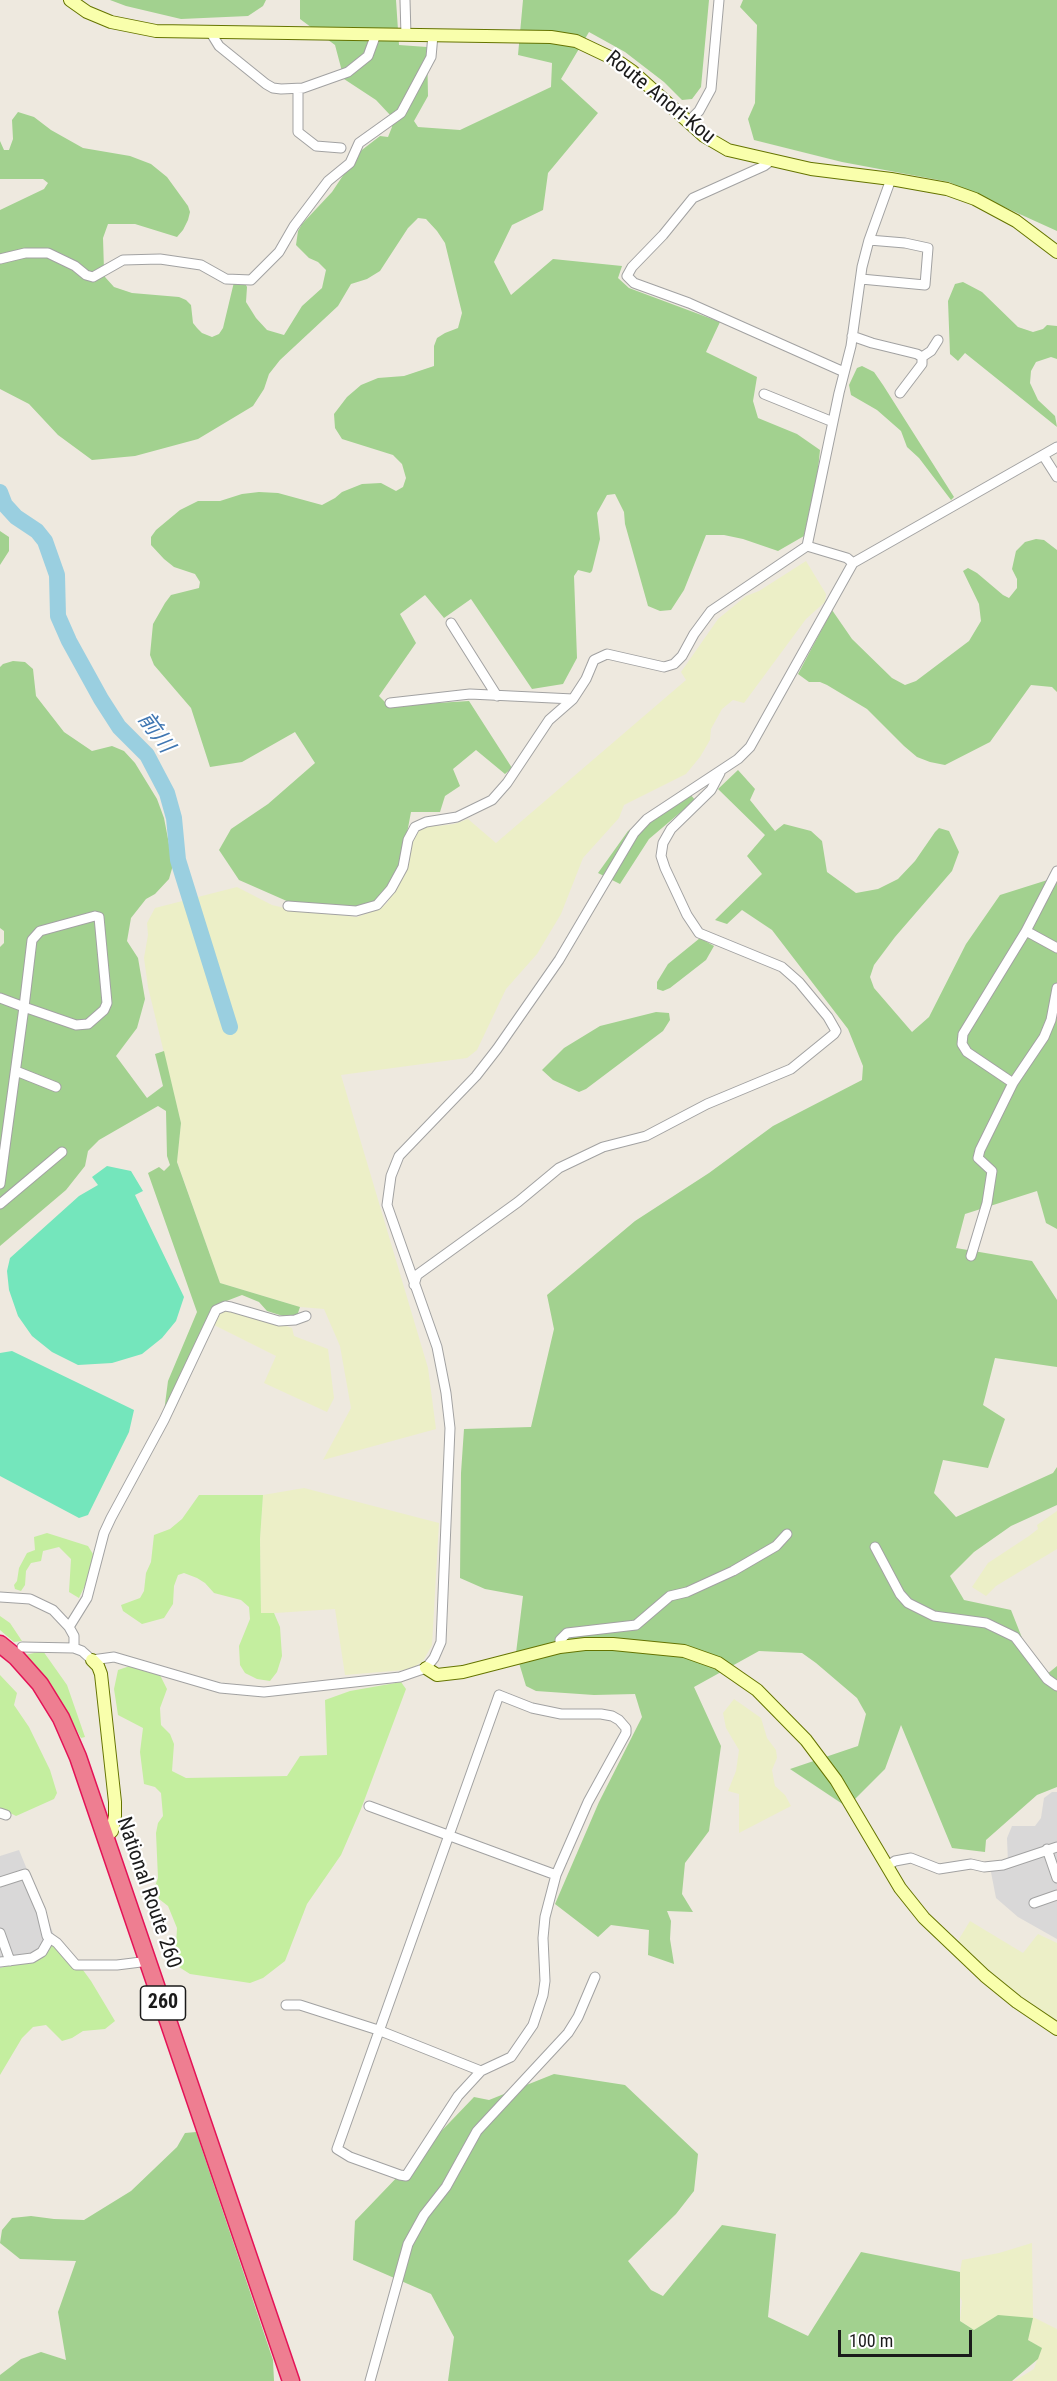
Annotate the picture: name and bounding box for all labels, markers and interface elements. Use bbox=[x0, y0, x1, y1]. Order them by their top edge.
street label: Route Anori-Kou bbox=[600, 46, 720, 150]
water label: 前川 bbox=[131, 707, 179, 759]
street label: National Route 260 bbox=[110, 1814, 186, 1972]
road number: 260 bbox=[140, 1986, 186, 2020]
scale bar bbox=[841, 2318, 974, 2356]
text: 100 m bbox=[849, 2330, 893, 2351]

